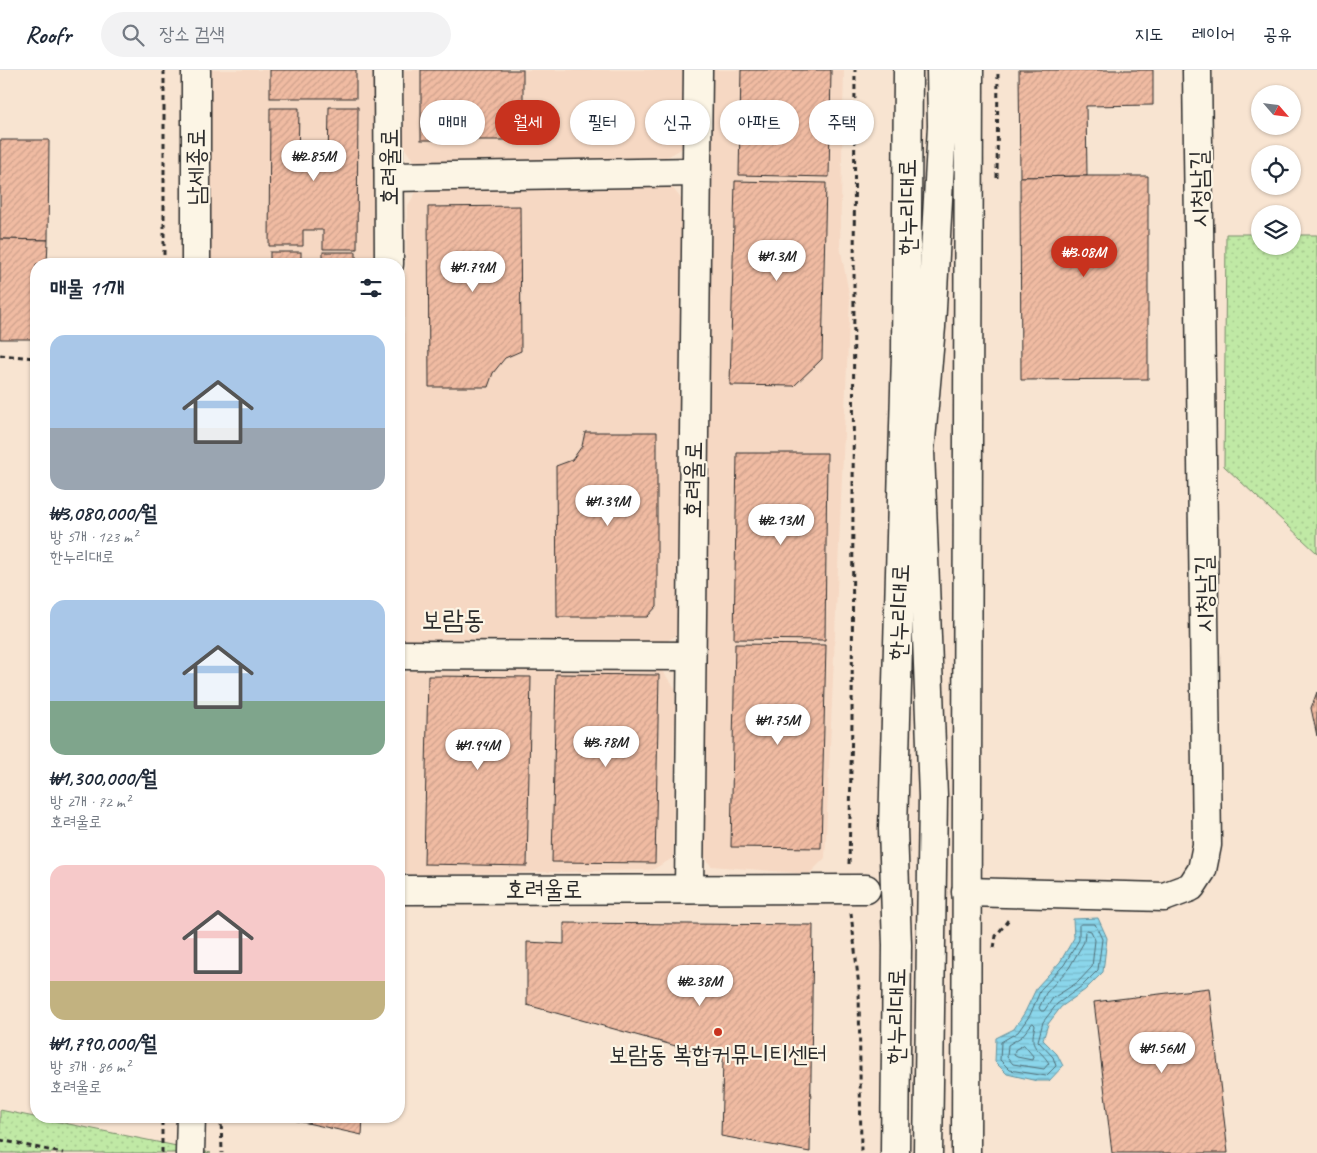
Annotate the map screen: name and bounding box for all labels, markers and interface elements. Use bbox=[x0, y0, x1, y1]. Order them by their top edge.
search box bbox=[101, 12, 451, 57]
text: Roofr bbox=[25, 20, 71, 50]
icon: search bbox=[119, 21, 147, 49]
text: 장소 검색 bbox=[159, 22, 225, 46]
text: 지도 bbox=[1135, 23, 1164, 45]
text: 레이어 bbox=[1192, 23, 1235, 45]
text: 공유 bbox=[1263, 23, 1292, 45]
north arrow bbox=[1251, 85, 1301, 135]
map controls bbox=[1251, 85, 1301, 255]
chip: 매매 bbox=[420, 100, 485, 145]
chip: 월세 bbox=[495, 100, 560, 145]
chip: 필터 bbox=[570, 100, 635, 145]
chip: 신규 bbox=[645, 100, 710, 145]
chip: 아파트 bbox=[720, 100, 799, 145]
chip: 주택 bbox=[809, 100, 874, 145]
street label: 남세종로 bbox=[181, 128, 211, 206]
street label: 호려울로 bbox=[374, 128, 404, 206]
pin: ₩2.85M bbox=[273, 140, 355, 182]
button: locate bbox=[1251, 145, 1301, 195]
text: ₩2.85M bbox=[292, 146, 336, 166]
street label: 시청남길 bbox=[1183, 150, 1215, 228]
street label: 한누리대로 bbox=[892, 159, 922, 255]
button: layers bbox=[1251, 205, 1301, 255]
pin: ₩3.08M bbox=[1043, 236, 1125, 278]
pin: ₩1.3M bbox=[742, 240, 812, 282]
text: ₩3.08M bbox=[1062, 242, 1106, 262]
text: ₩1.3M bbox=[759, 246, 795, 266]
pin: ₩1.79M bbox=[432, 250, 514, 293]
text: ₩1.79M bbox=[451, 257, 495, 277]
icon: filters bbox=[357, 274, 385, 302]
text: 매물 11개 bbox=[50, 275, 125, 301]
icon: home bbox=[173, 367, 263, 457]
street label: 호려울로 bbox=[677, 441, 709, 519]
pin: ₩1.39M bbox=[567, 484, 649, 527]
text: ₩1.39M bbox=[586, 491, 630, 511]
text: ₩3,080,000/월 bbox=[50, 500, 158, 526]
pin: ₩2.13M bbox=[740, 504, 822, 546]
text: ₩2.13M bbox=[759, 510, 803, 530]
text: 방 5개 · 123 m² bbox=[50, 527, 137, 547]
text: 한누리대로 bbox=[50, 547, 114, 567]
street label: 시청남길 bbox=[1188, 555, 1220, 633]
street label: 한누리대로 bbox=[882, 563, 916, 661]
district label: 보람동 bbox=[422, 603, 484, 636]
icon: home bbox=[173, 632, 263, 722]
pin: ₩1.75M bbox=[737, 704, 819, 746]
text: ₩1.75M bbox=[756, 710, 800, 730]
pin: ₩3.78M bbox=[565, 726, 647, 768]
pin: ₩1.94M bbox=[437, 728, 519, 771]
text: ₩3.78M bbox=[584, 732, 628, 752]
text: ₩1.94M bbox=[456, 735, 500, 755]
text: ₩1,300,000/월 bbox=[50, 765, 158, 791]
text: 방 2개 · 72 m² bbox=[50, 792, 130, 812]
text: 호려울로 bbox=[50, 812, 102, 832]
street label: 호려울로 bbox=[505, 874, 583, 904]
icon: home bbox=[173, 897, 263, 987]
pin: ₩2.38M bbox=[659, 964, 741, 1007]
street label: 한누리대로 bbox=[880, 967, 912, 1065]
text: ₩2.38M bbox=[678, 971, 722, 991]
marker: 보람동 복합커뮤니티센터 bbox=[712, 1026, 724, 1038]
text: ₩1,790,000/월 bbox=[50, 1030, 157, 1056]
pin: ₩1.56M bbox=[1121, 1032, 1203, 1074]
text: ₩1.56M bbox=[1140, 1038, 1184, 1058]
place label: 보람동 복합커뮤니티센터 bbox=[609, 1039, 827, 1069]
text: 방 3개 · 86 m² bbox=[50, 1057, 130, 1077]
text: 호려울로 bbox=[50, 1077, 102, 1097]

